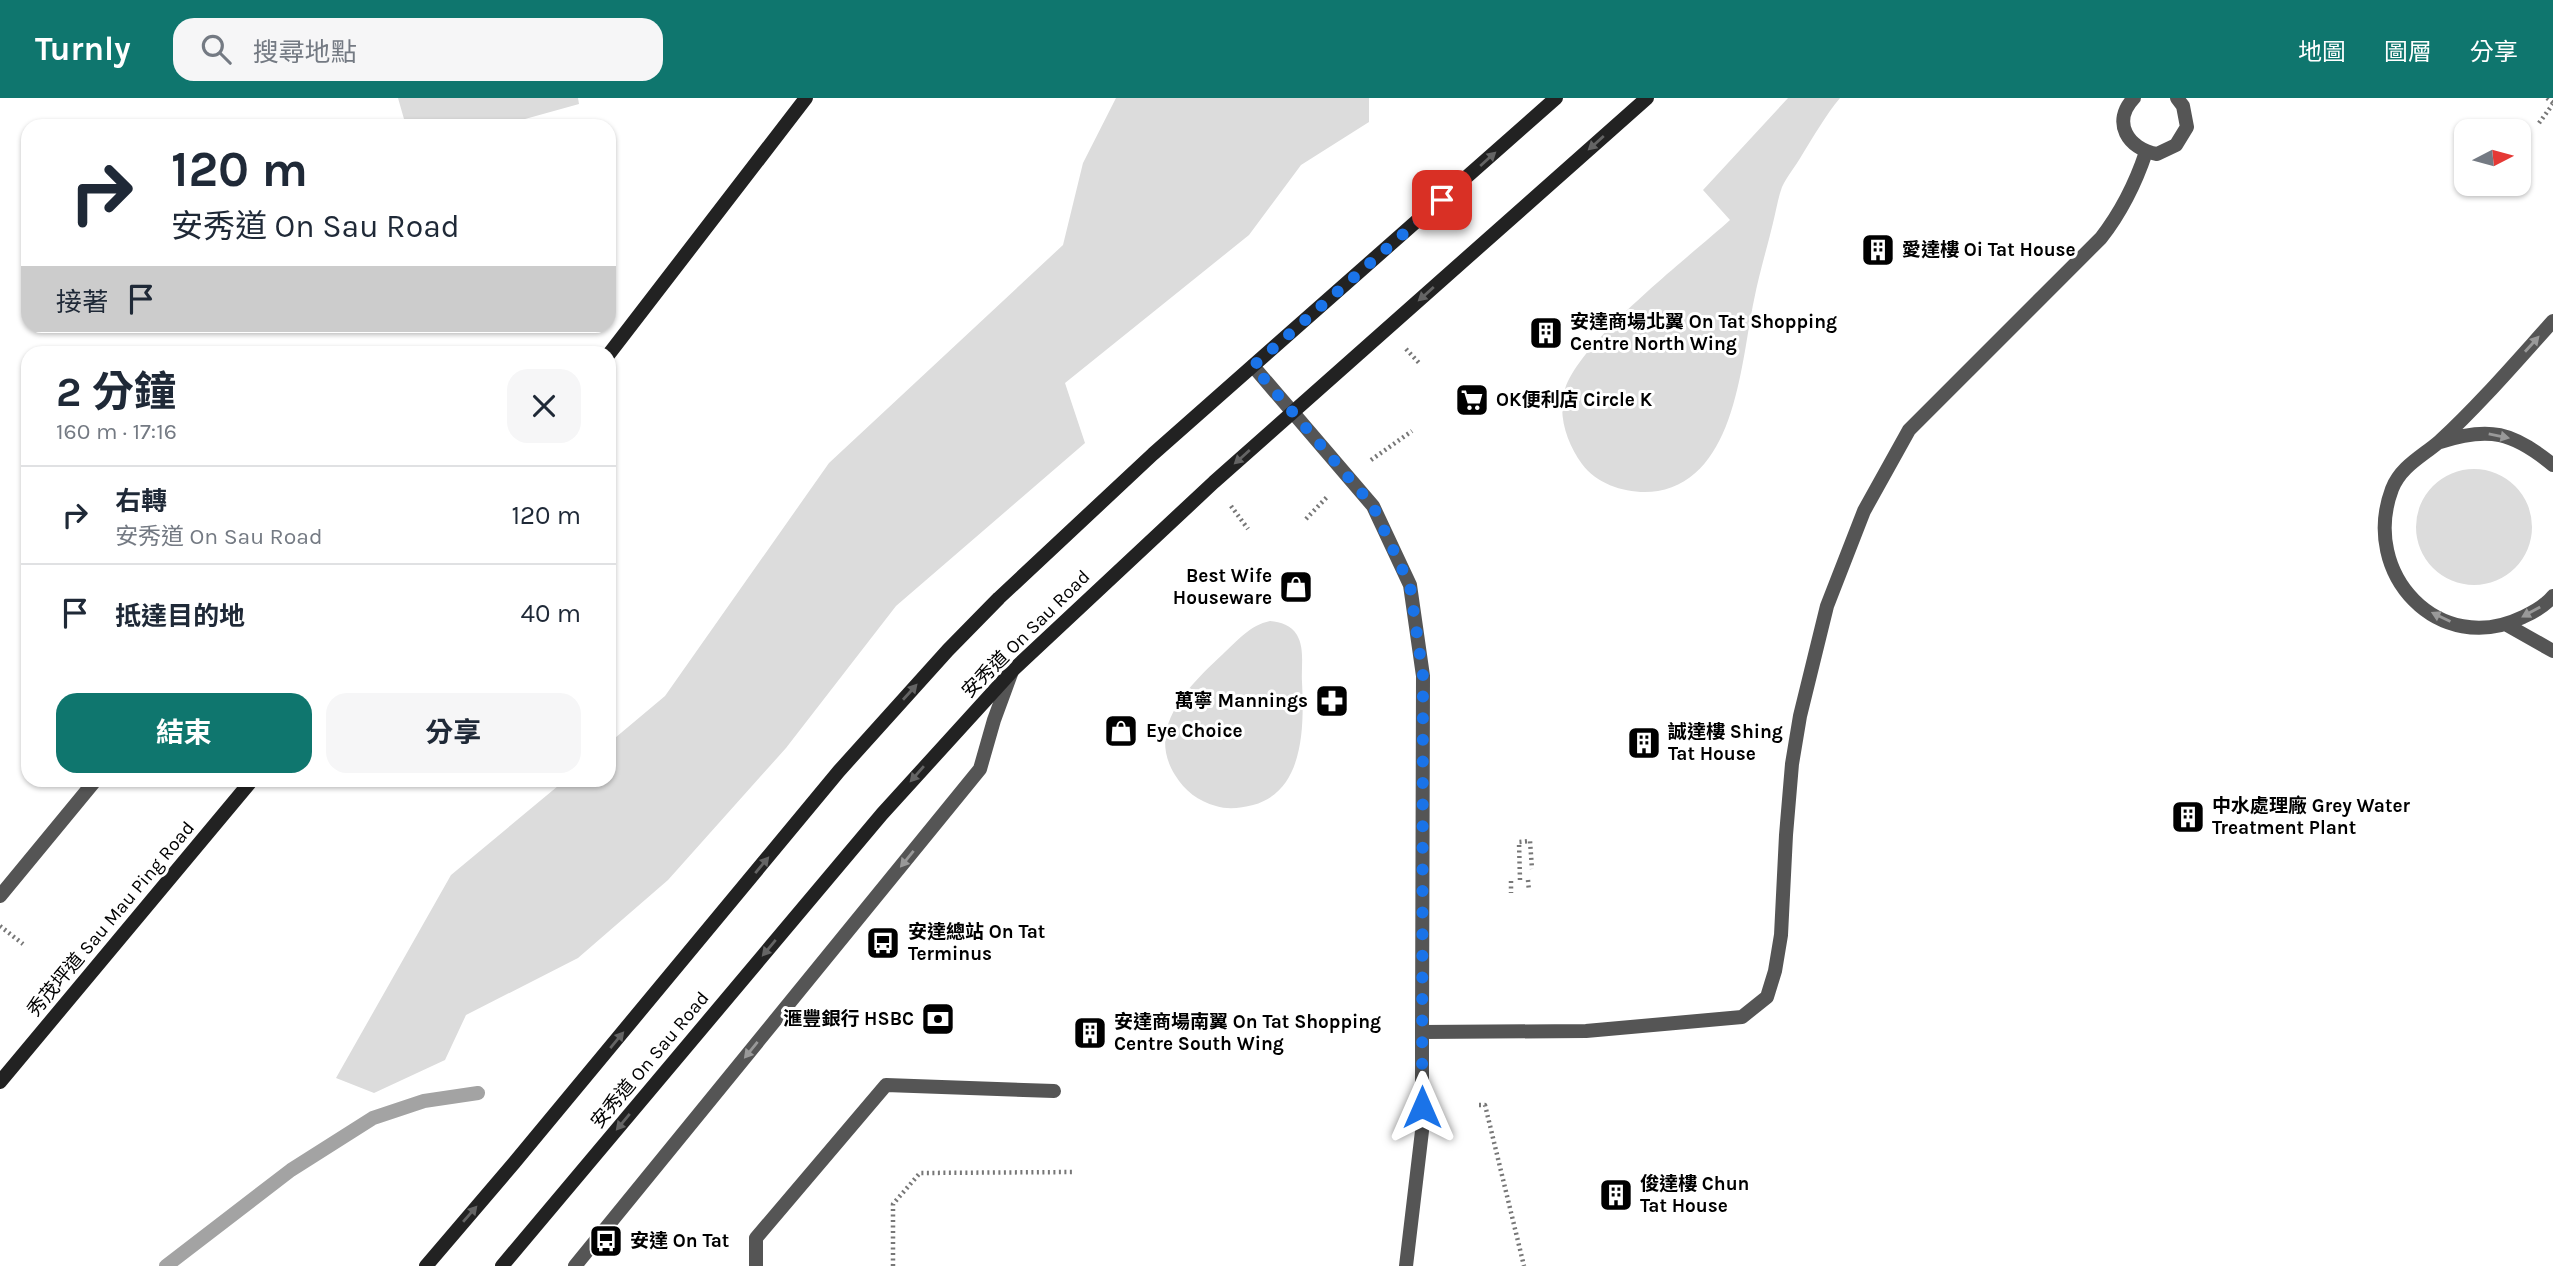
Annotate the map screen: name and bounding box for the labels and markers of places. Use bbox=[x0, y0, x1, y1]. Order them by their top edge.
pin bbox=[1412, 170, 1472, 230]
building icon: 愛達樓 Oi Tat House bbox=[1859, 231, 1897, 269]
place label: 愛達樓 Oi Tat House bbox=[1902, 239, 2076, 261]
place label: 安達商場北翼 On Tat Shopping Centre North Wing bbox=[1570, 311, 1837, 355]
building icon: 安達商場北翼 On Tat Shopping Centre North Wing bbox=[1527, 314, 1565, 352]
supermarket icon: OK便利店 Circle K bbox=[1453, 381, 1491, 419]
place label: OK便利店 Circle K bbox=[1496, 389, 1653, 411]
place label: Best Wife Houseware bbox=[1173, 565, 1272, 609]
shop icon: Best Wife Houseware bbox=[1277, 568, 1315, 606]
pharmacy icon: 萬寧 Mannings bbox=[1313, 682, 1351, 720]
place label: 萬寧 Mannings bbox=[1175, 690, 1308, 712]
shop icon: Eye Choice bbox=[1102, 712, 1140, 750]
place label: Eye Choice bbox=[1146, 720, 1243, 742]
place label: 誠達樓 Shing Tat House bbox=[1668, 721, 1783, 765]
building icon: 誠達樓 Shing Tat House bbox=[1625, 724, 1663, 762]
place label: 中水處理廠 Grey Water Treatment Plant bbox=[2212, 795, 2410, 839]
building icon: 中水處理廠 Grey Water Treatment Plant bbox=[2169, 798, 2207, 836]
place label: 安達總站 On Tat Terminus bbox=[908, 921, 1045, 965]
bus stop icon: 安達總站 On Tat Terminus bbox=[864, 924, 902, 962]
bank icon: 滙豐銀行 HSBC bbox=[919, 1000, 957, 1038]
place label: 滙豐銀行 HSBC bbox=[783, 1008, 914, 1030]
place label: 安達商場南翼 On Tat Shopping Centre South Wing bbox=[1114, 1011, 1381, 1055]
building icon: 安達商場南翼 On Tat Shopping Centre South Wing bbox=[1071, 1014, 1109, 1052]
place label: 俊達樓 Chun Tat House bbox=[1640, 1173, 1749, 1217]
building icon: 俊達樓 Chun Tat House bbox=[1597, 1176, 1635, 1214]
bus stop icon: 安達 On Tat bbox=[587, 1222, 625, 1260]
place label: 安達 On Tat bbox=[630, 1230, 729, 1252]

